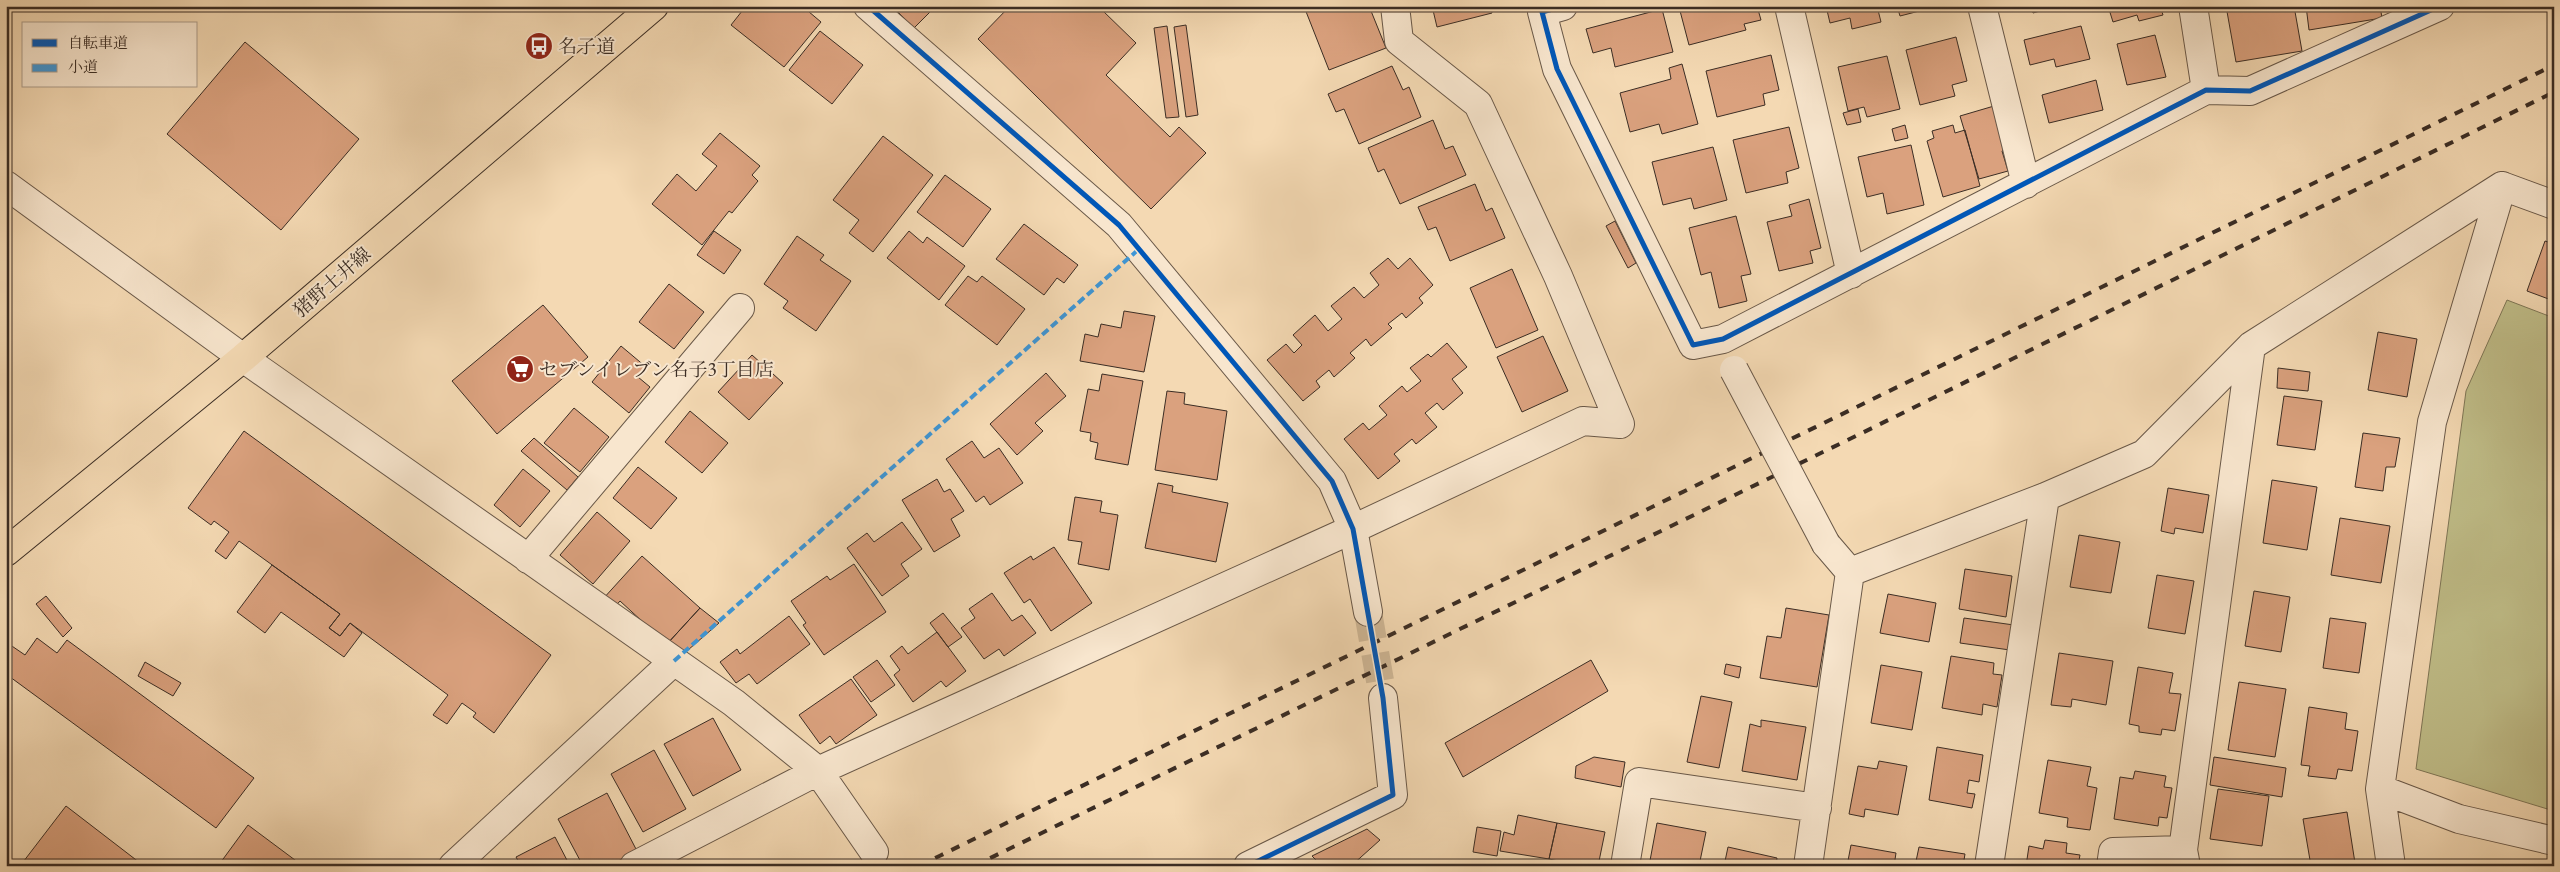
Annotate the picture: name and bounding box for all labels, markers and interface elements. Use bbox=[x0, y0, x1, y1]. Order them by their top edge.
legend bbox=[22, 22, 198, 88]
bus stop icon: 名子道 bbox=[524, 31, 554, 61]
text: 自転車道 bbox=[68, 33, 128, 52]
place label: 名子道 bbox=[558, 34, 615, 59]
text: 小道 bbox=[68, 57, 98, 76]
street label: 猪野土井線 bbox=[288, 241, 376, 323]
supermarket icon: セブンイレブン名子3丁目店 bbox=[505, 354, 535, 384]
place label: セブンイレブン名子3丁目店 bbox=[539, 357, 774, 382]

